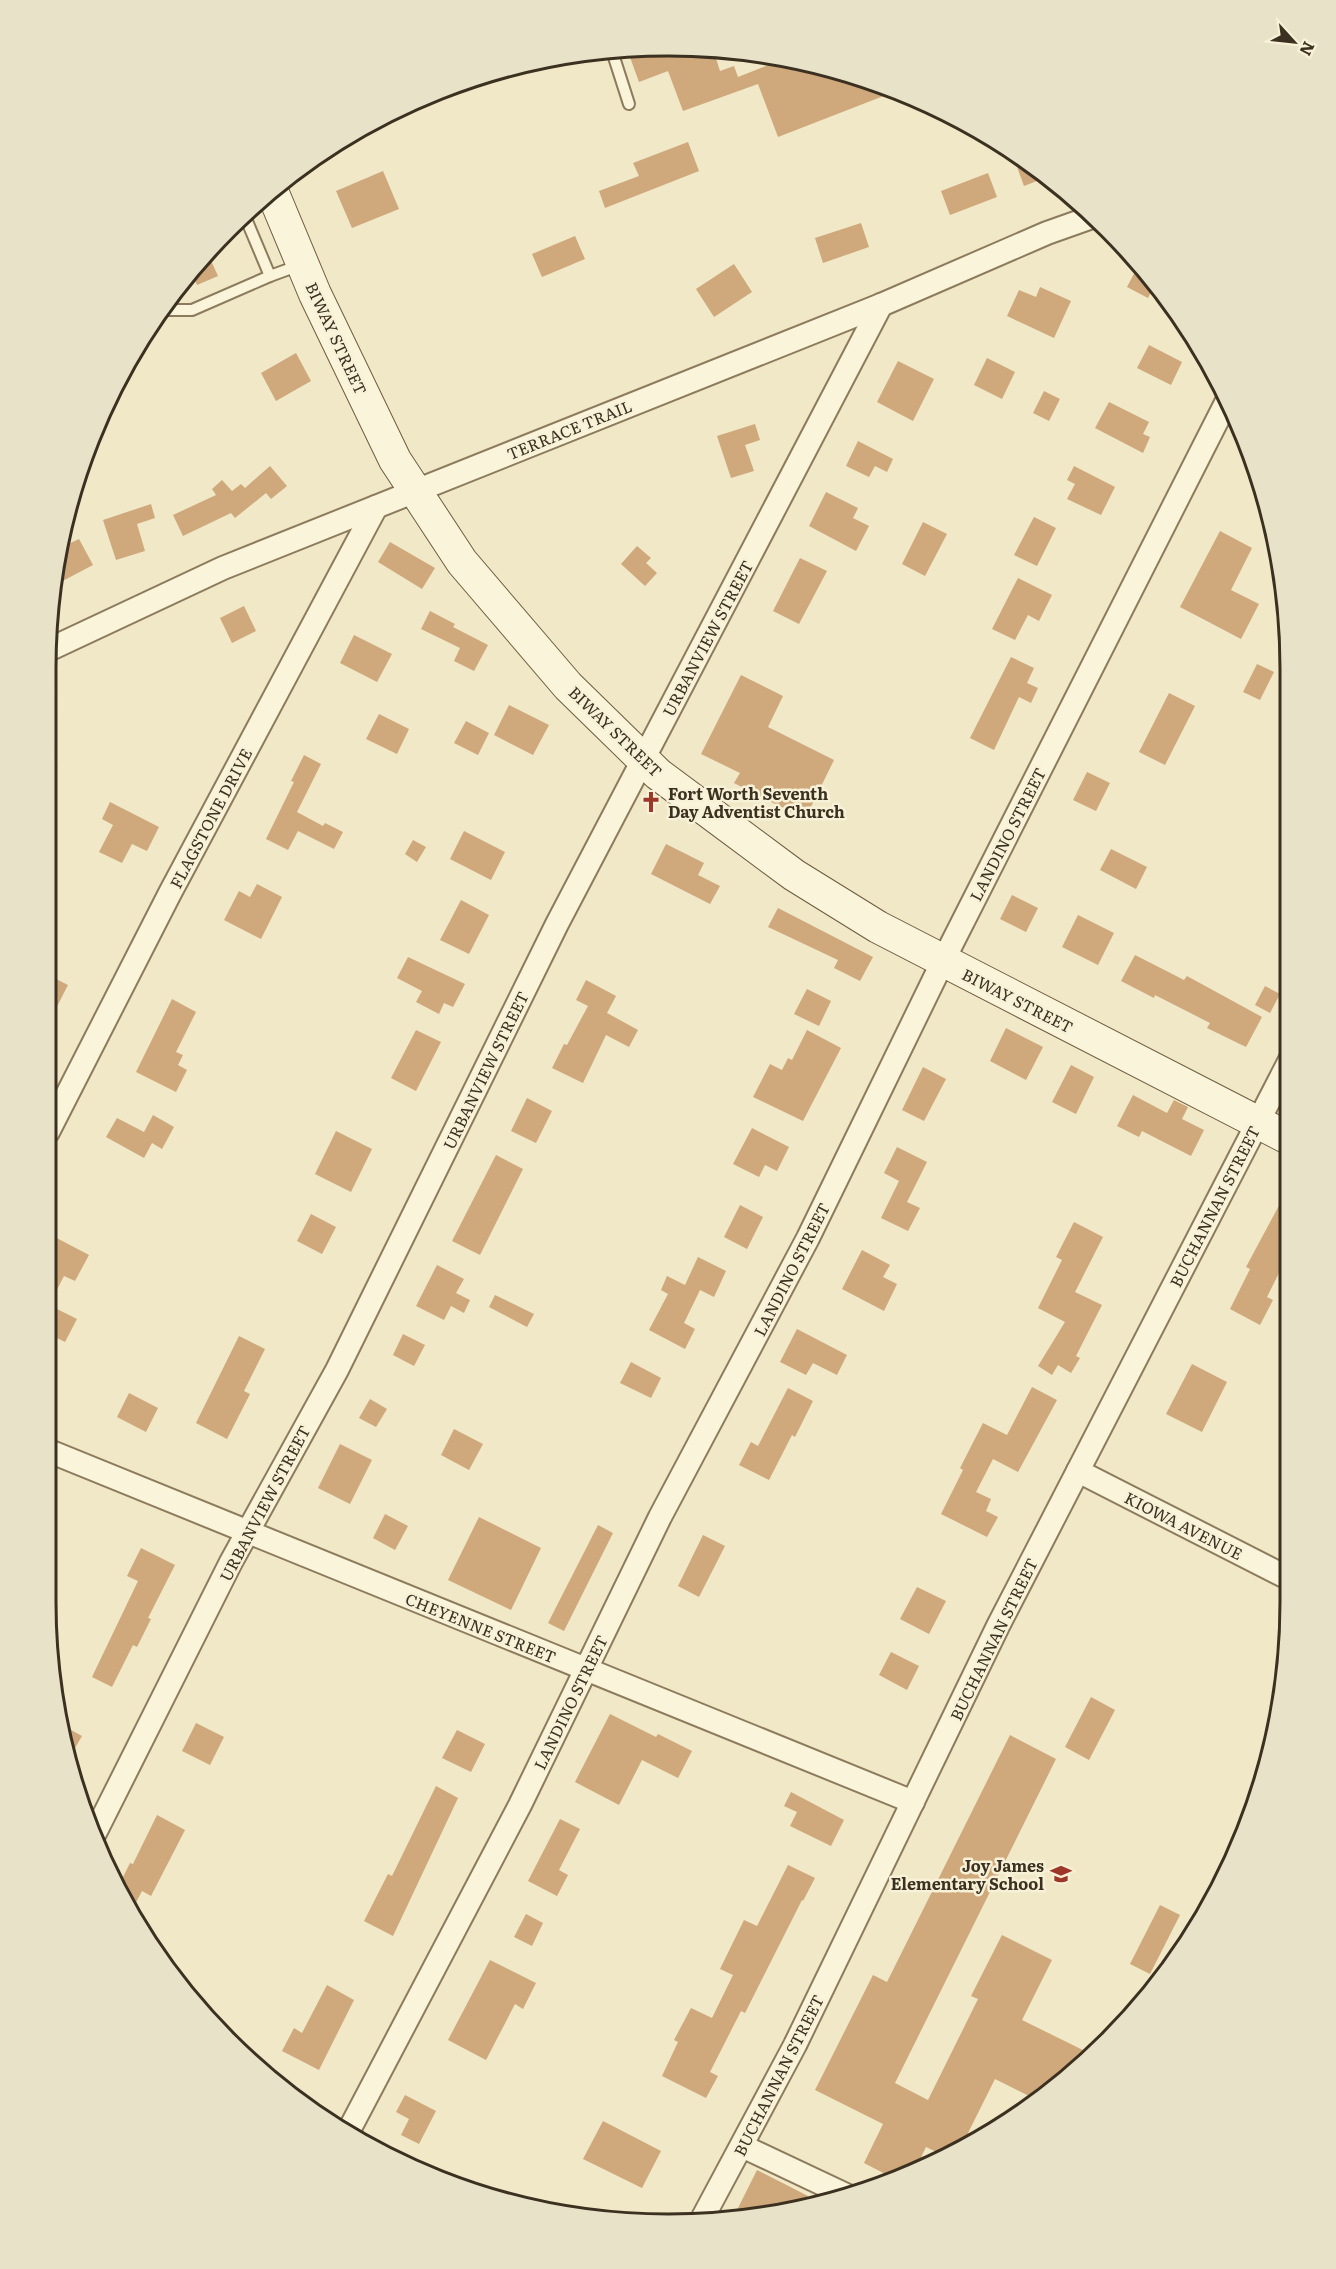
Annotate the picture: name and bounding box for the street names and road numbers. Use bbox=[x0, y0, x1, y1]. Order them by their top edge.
street label: BIWAY STREET bbox=[300, 278, 374, 398]
street label: TERRACE TRAIL bbox=[503, 393, 635, 465]
street label: URBANVIEW STREET bbox=[656, 556, 758, 720]
street label: BIWAY STREET bbox=[564, 680, 668, 782]
street label: FLAGSTONE DRIVE bbox=[163, 744, 257, 892]
street label: LANDINO STREET bbox=[963, 763, 1051, 905]
street label: BIWAY STREET bbox=[958, 962, 1078, 1038]
street label: URBANVIEW STREET bbox=[436, 987, 534, 1153]
street label: BUCHANNAN STREET bbox=[1163, 1121, 1265, 1291]
street label: LANDINO STREET bbox=[747, 1198, 835, 1340]
street label: URBANVIEW STREET bbox=[213, 1421, 315, 1585]
street label: KIOWA AVENUE bbox=[1121, 1485, 1247, 1565]
street label: BUCHANNAN STREET bbox=[943, 1553, 1043, 1724]
street label: CHEYENNE STREET bbox=[402, 1586, 560, 1668]
street label: LANDINO STREET bbox=[527, 1630, 613, 1773]
street label: BUCHANNAN STREET bbox=[727, 1990, 829, 2160]

